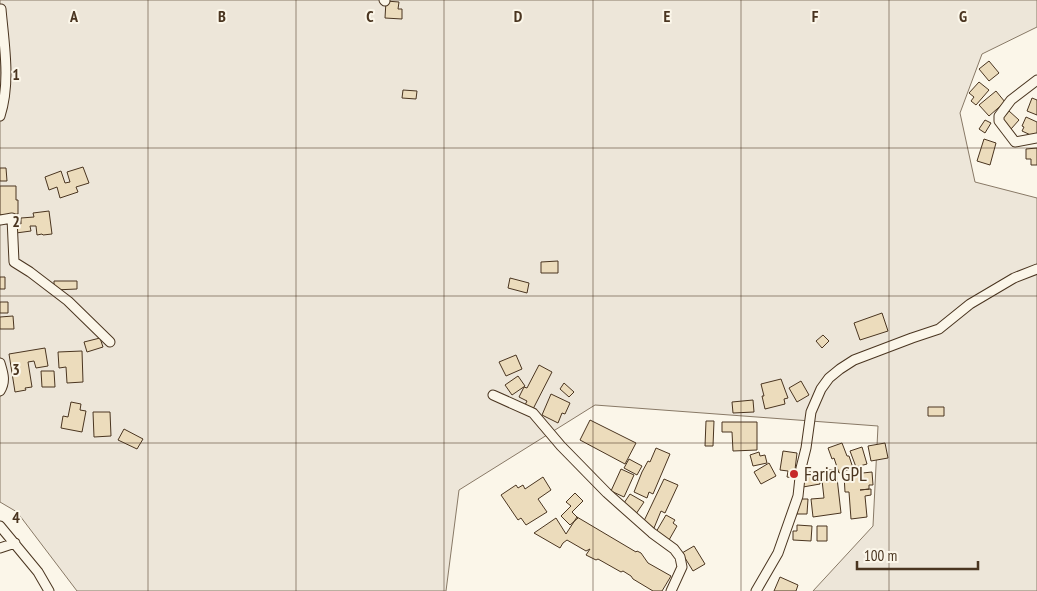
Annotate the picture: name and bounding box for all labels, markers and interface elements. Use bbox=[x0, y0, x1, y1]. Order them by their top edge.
text: A bbox=[69, 6, 79, 26]
text: B bbox=[218, 6, 226, 26]
text: C bbox=[366, 6, 374, 26]
text: D bbox=[514, 6, 523, 26]
text: E bbox=[664, 6, 671, 26]
text: F bbox=[812, 6, 819, 26]
text: G bbox=[959, 6, 967, 26]
text: 1 bbox=[12, 64, 20, 84]
text: 2 bbox=[12, 211, 20, 231]
text: 3 bbox=[12, 359, 20, 379]
place label: Farid GPL bbox=[804, 462, 867, 486]
marker: Farid GPL bbox=[788, 468, 800, 480]
text: 4 bbox=[12, 507, 20, 527]
scale bar bbox=[857, 538, 978, 570]
text: 100 m bbox=[864, 546, 897, 565]

